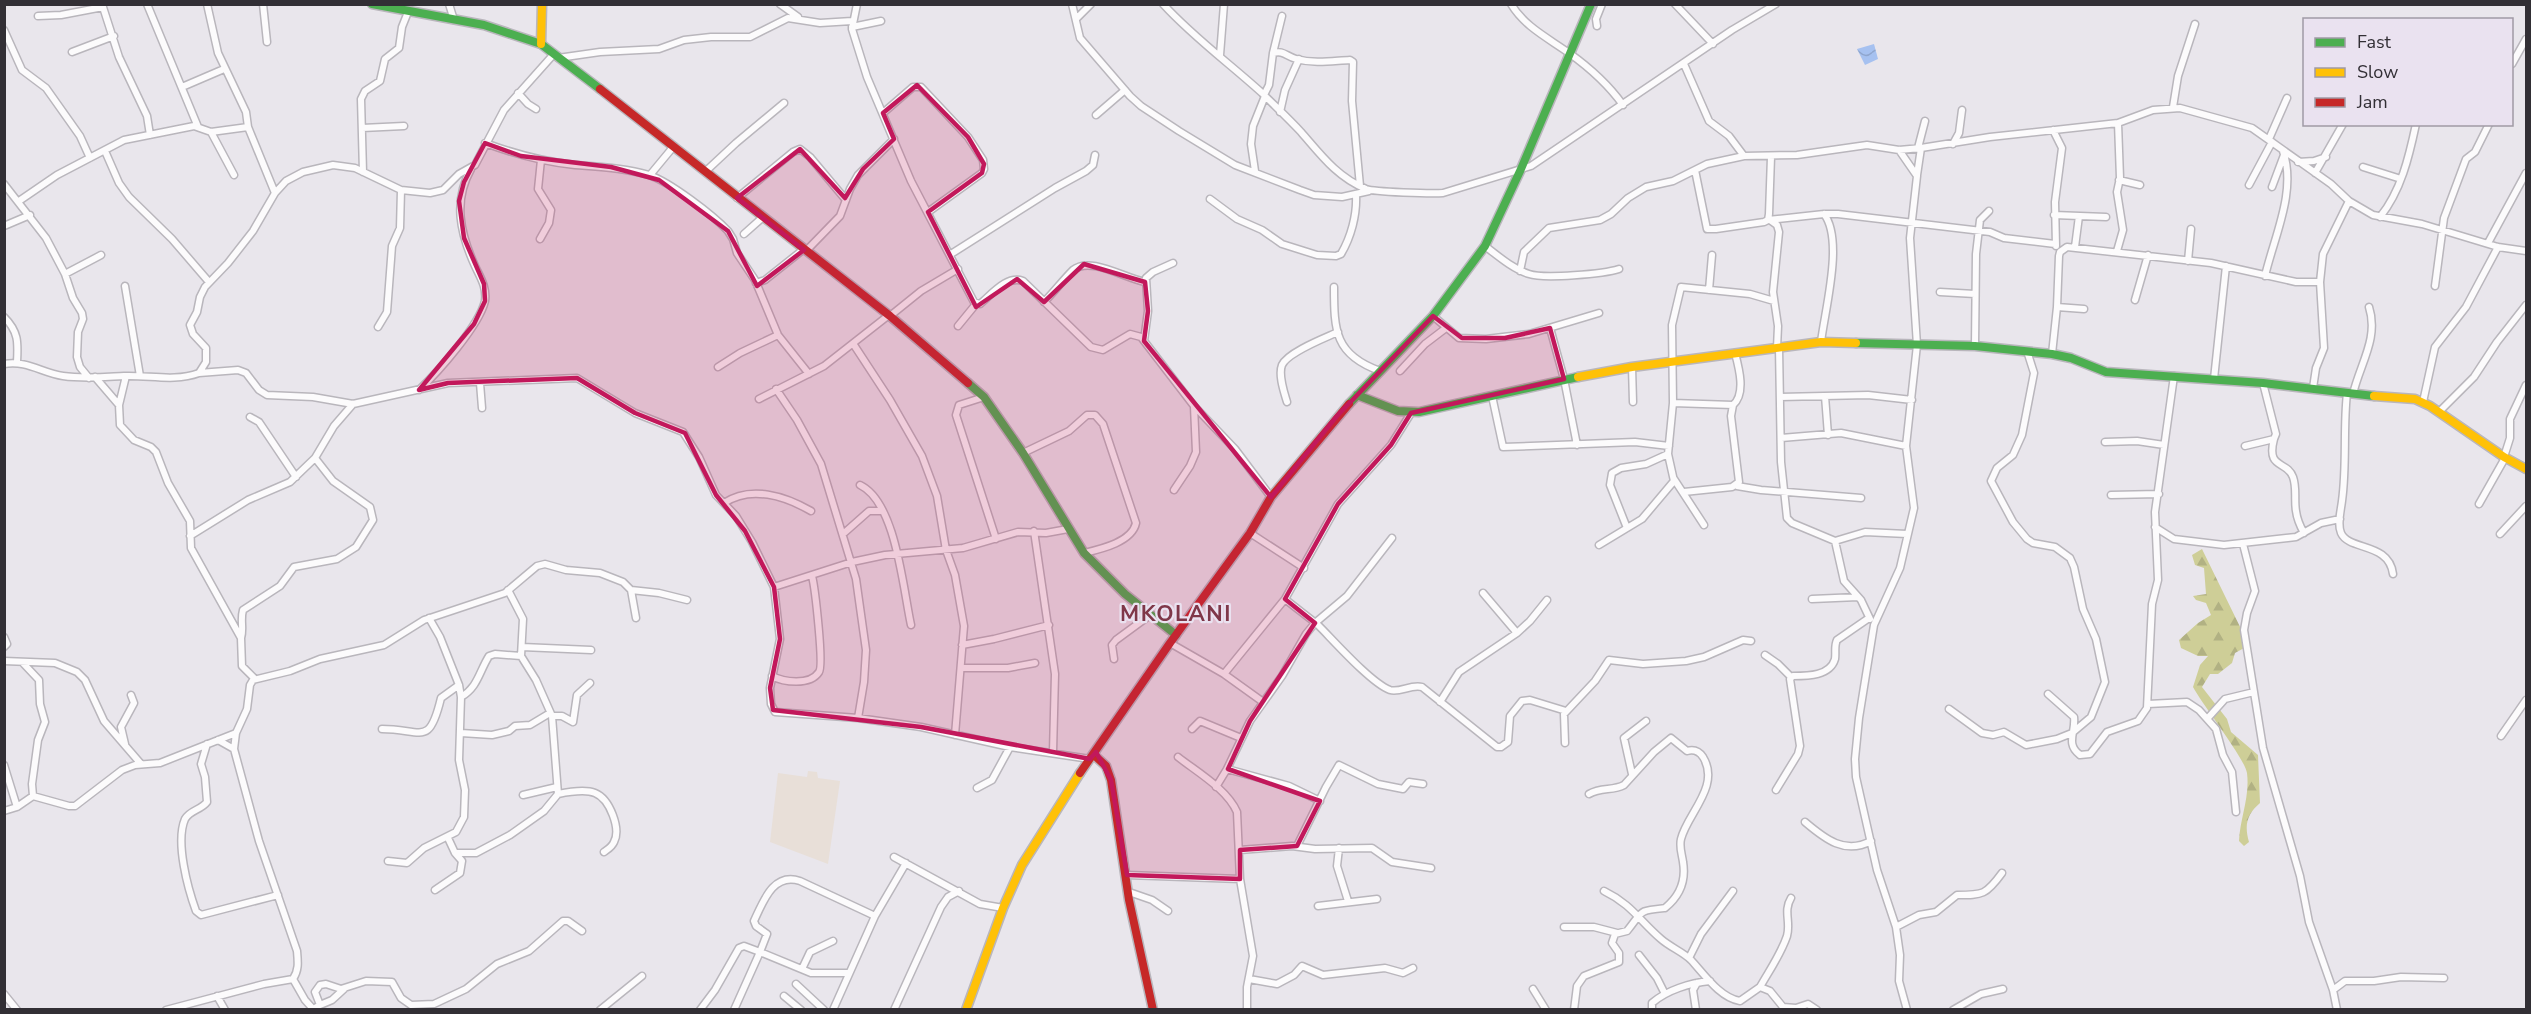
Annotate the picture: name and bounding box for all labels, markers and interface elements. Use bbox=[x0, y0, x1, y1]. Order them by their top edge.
legend bbox=[2303, 18, 2513, 126]
text: Fast bbox=[2357, 30, 2392, 54]
text: Slow bbox=[2357, 60, 2398, 84]
text: Jam bbox=[2356, 90, 2388, 114]
district label: MKOLANI bbox=[1120, 599, 1232, 629]

